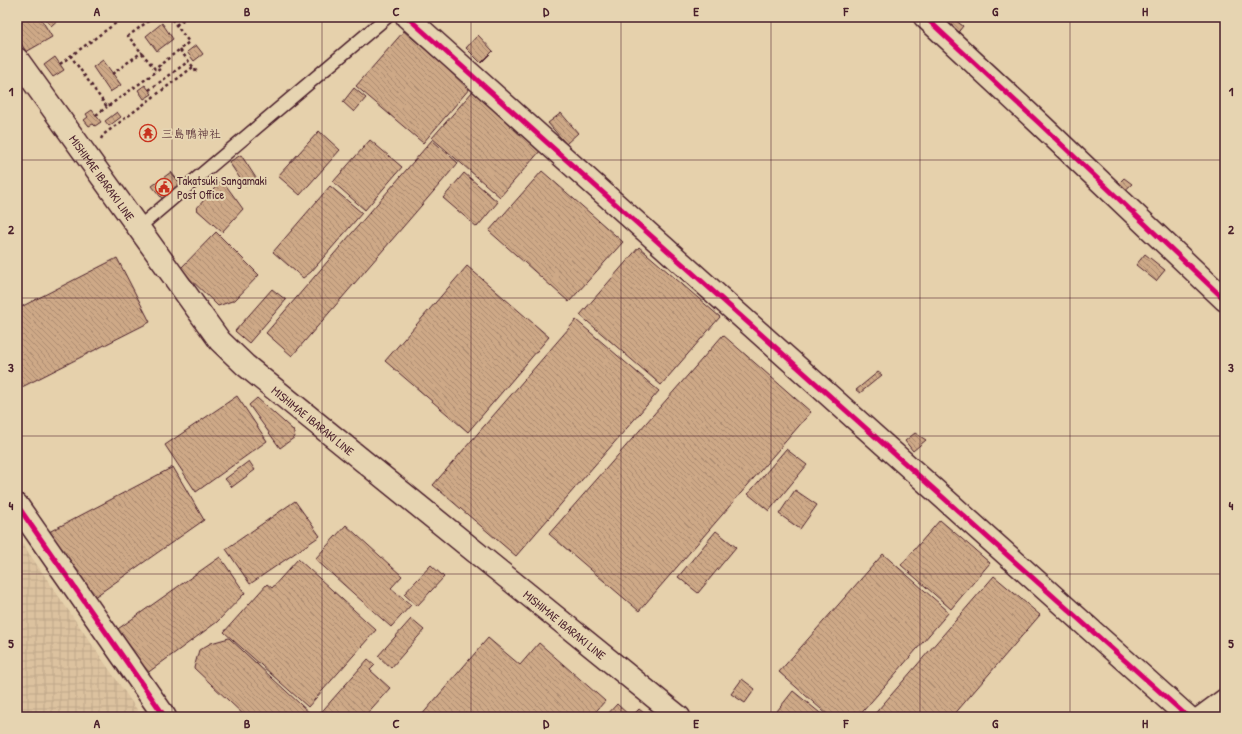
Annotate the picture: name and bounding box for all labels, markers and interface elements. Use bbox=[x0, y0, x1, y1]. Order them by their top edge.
text: A bbox=[94, 2, 101, 20]
text: B bbox=[244, 2, 251, 20]
text: C bbox=[392, 2, 400, 20]
text: D bbox=[543, 2, 550, 20]
text: E bbox=[693, 2, 699, 20]
text: F bbox=[843, 2, 850, 20]
text: G bbox=[992, 2, 999, 20]
text: H bbox=[1142, 2, 1148, 20]
text: 1 bbox=[9, 82, 14, 100]
text: 1 bbox=[1229, 82, 1234, 100]
temple icon: 三島鴨神社 bbox=[138, 123, 158, 143]
place label: 三島鴨神社 bbox=[161, 125, 221, 142]
street label: MISHIMAE IBARAKI LINE bbox=[66, 131, 139, 224]
place label: Takatsuki Sangamaki Post Office bbox=[177, 172, 267, 203]
public building icon: Takatsuki Sangamaki Post Office bbox=[154, 177, 174, 197]
text: 2 bbox=[8, 220, 15, 238]
text: 2 bbox=[1228, 220, 1235, 238]
text: 3 bbox=[8, 358, 14, 376]
text: 3 bbox=[1228, 358, 1234, 376]
street label: MISHIMAE IBARAKI LINE bbox=[268, 382, 359, 460]
text: 4 bbox=[9, 496, 14, 514]
text: 4 bbox=[1229, 496, 1234, 514]
street label: MISHIMAE IBARAKI LINE bbox=[520, 586, 610, 664]
text: 5 bbox=[8, 634, 14, 652]
text: 5 bbox=[1228, 634, 1234, 652]
text: A bbox=[94, 714, 101, 732]
text: B bbox=[244, 714, 251, 732]
text: C bbox=[392, 714, 400, 732]
text: D bbox=[543, 714, 550, 732]
text: E bbox=[693, 714, 699, 732]
text: F bbox=[843, 714, 850, 732]
text: G bbox=[992, 714, 999, 732]
text: H bbox=[1142, 714, 1148, 732]

